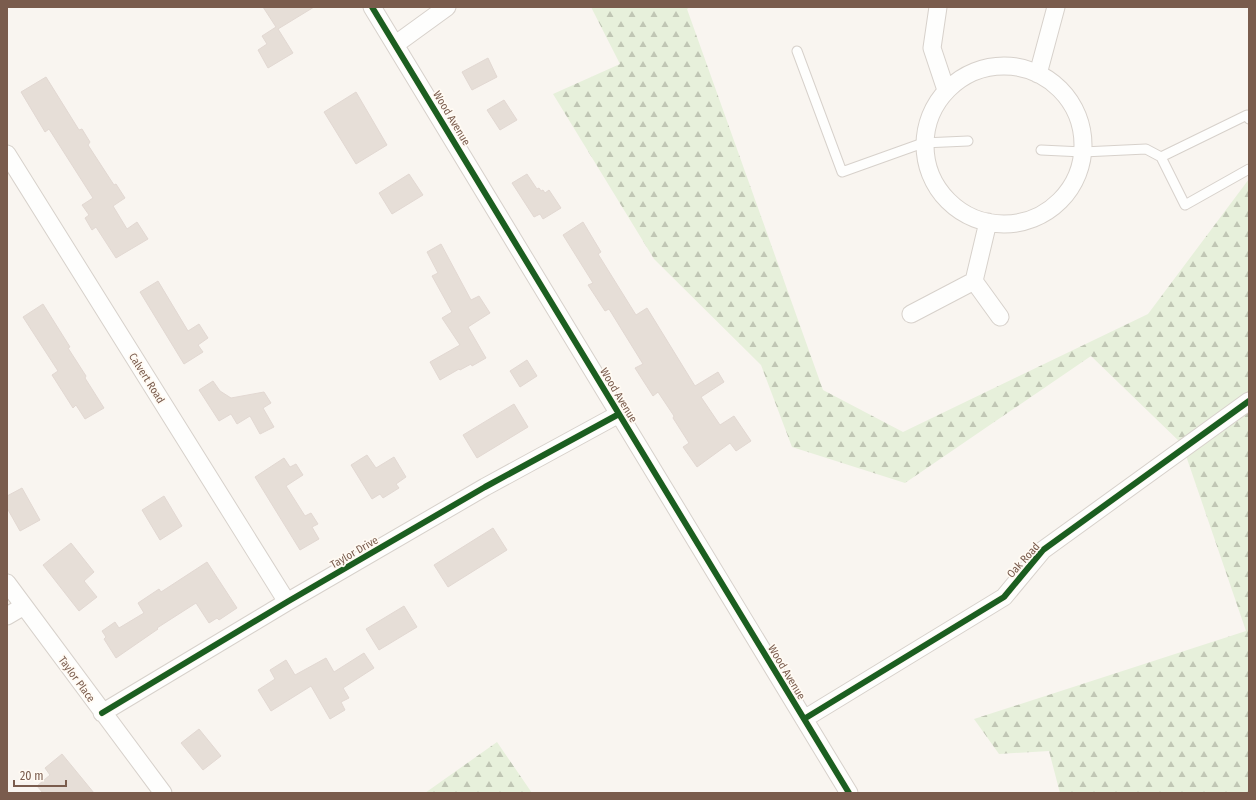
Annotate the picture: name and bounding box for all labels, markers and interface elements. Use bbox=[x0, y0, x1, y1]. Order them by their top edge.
street label: Wood Avenue bbox=[430, 89, 473, 148]
street label: Calvert Road bbox=[126, 351, 167, 406]
street label: Wood Avenue bbox=[597, 366, 640, 425]
street label: Taylor Drive bbox=[328, 534, 380, 571]
street label: Oak Road bbox=[1004, 540, 1042, 581]
street label: Wood Avenue bbox=[765, 643, 808, 702]
street label: Taylor Place bbox=[56, 654, 98, 705]
scale bar bbox=[14, 762, 66, 788]
text: 20 m bbox=[20, 769, 44, 783]

